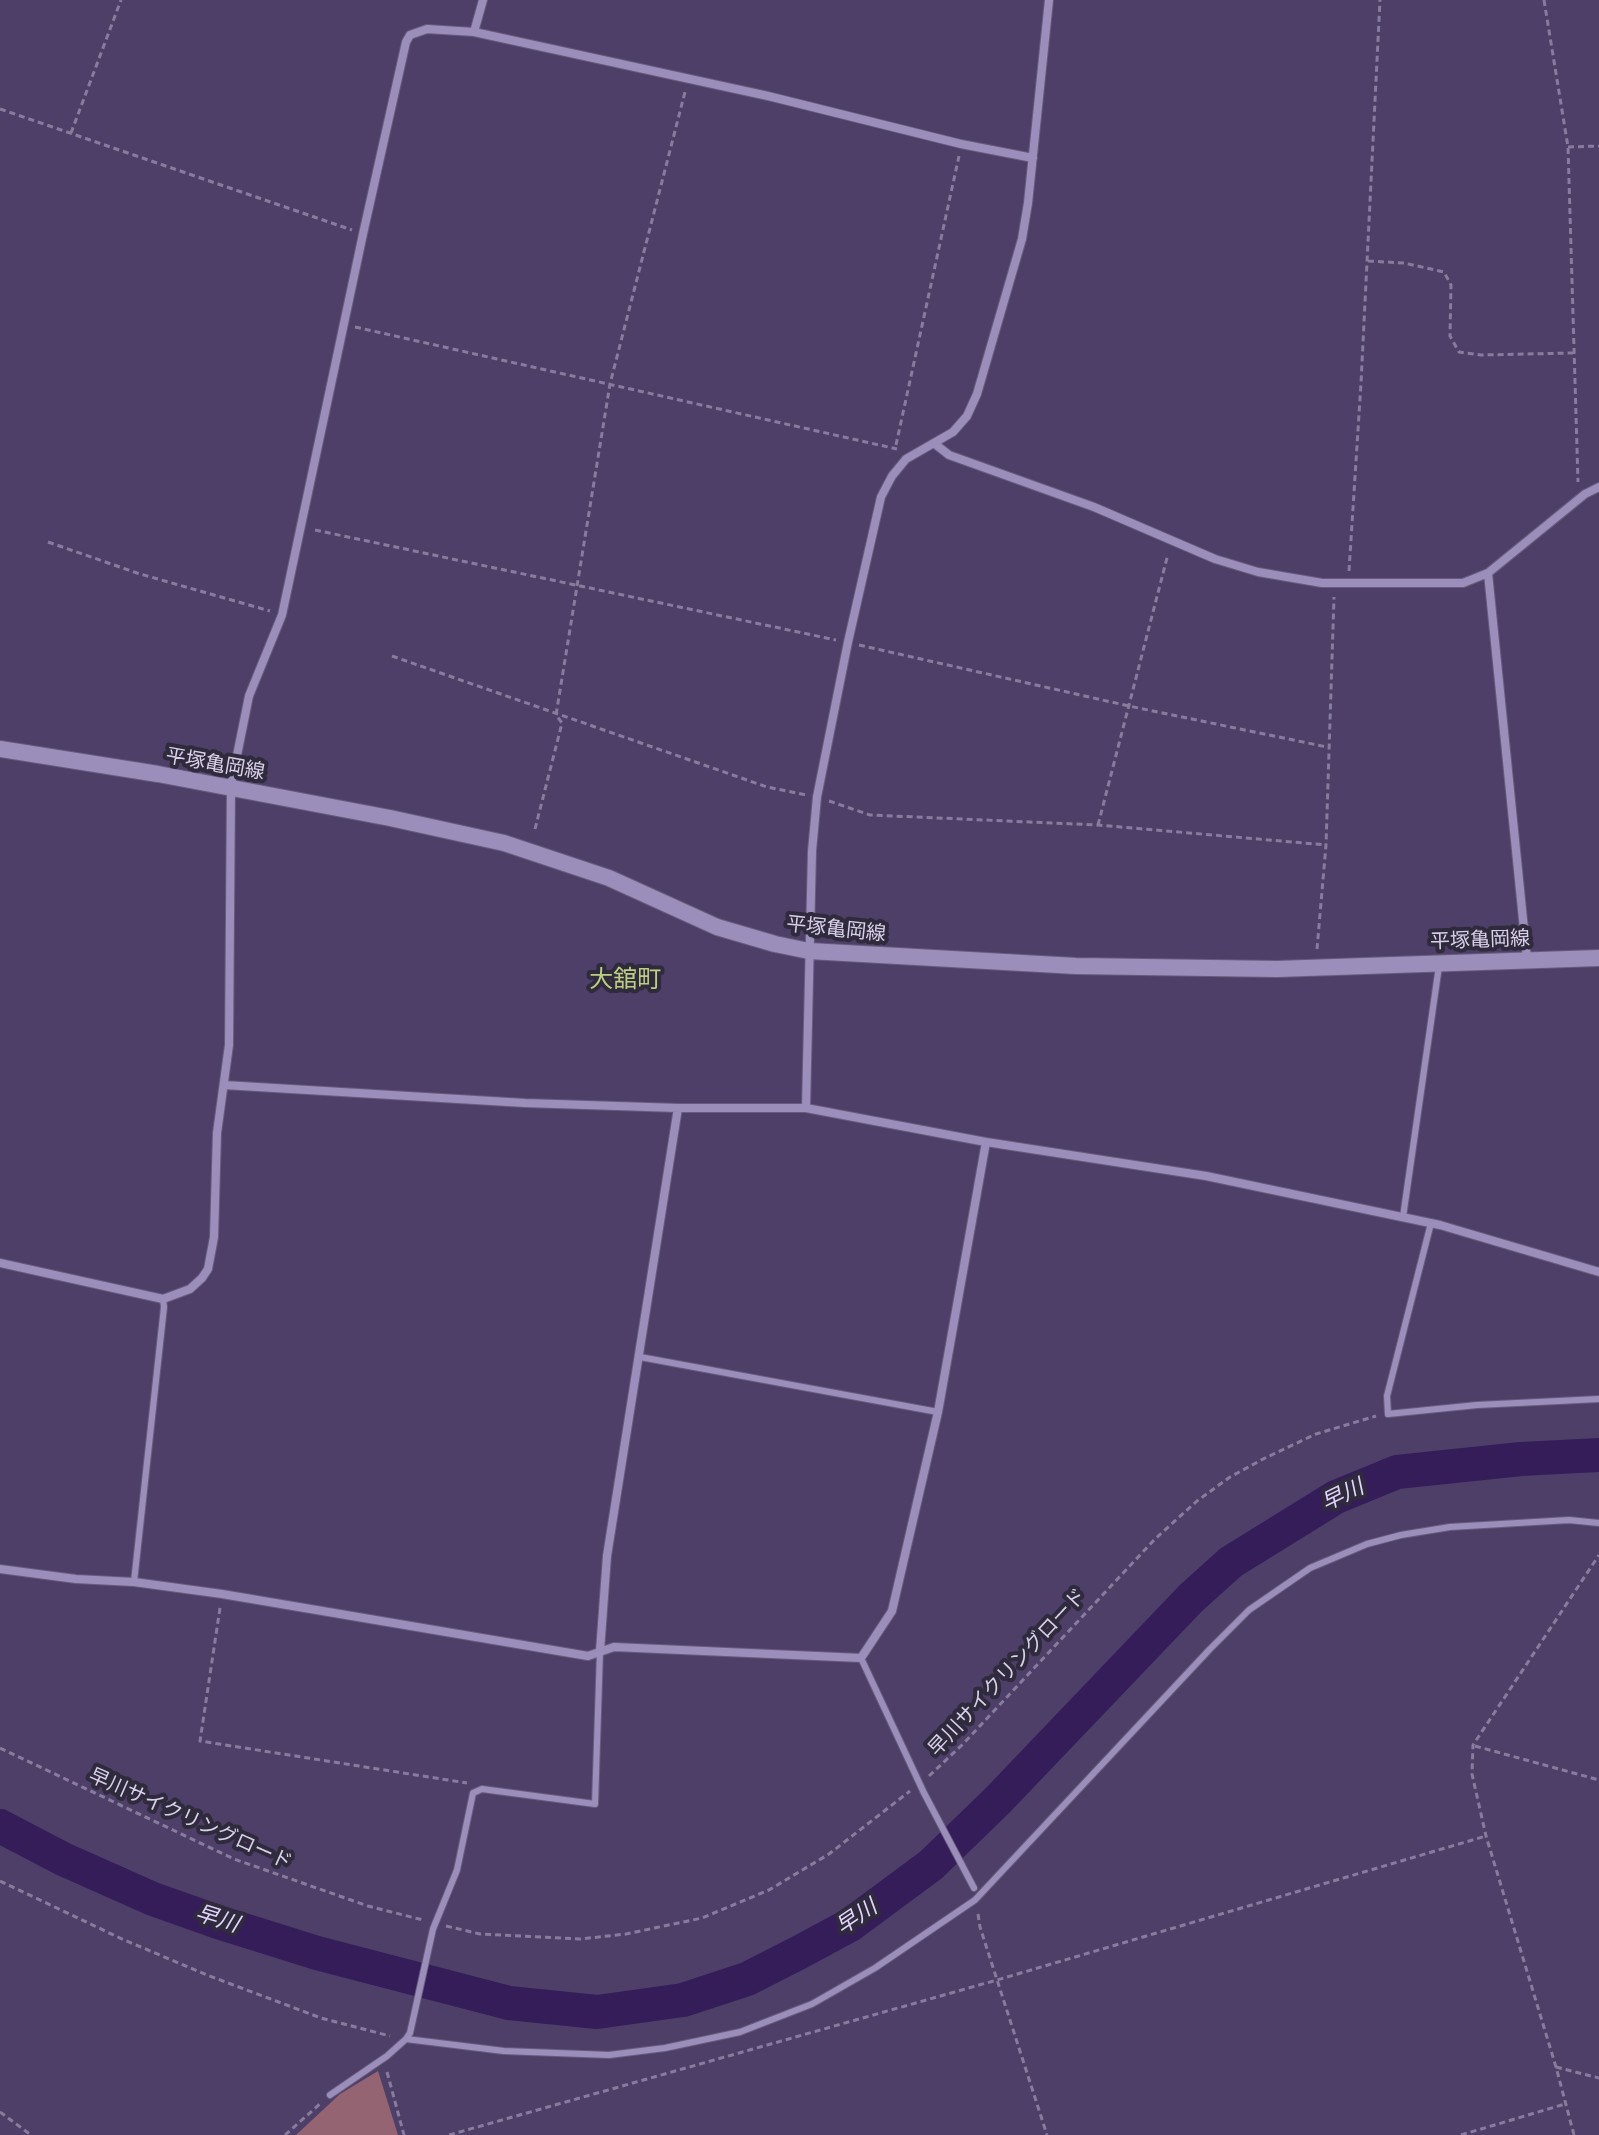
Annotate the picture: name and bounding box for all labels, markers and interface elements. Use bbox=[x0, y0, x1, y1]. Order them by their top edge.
street label: 平塚亀岡線 bbox=[164, 744, 266, 786]
street label: 平塚亀岡線 bbox=[785, 913, 887, 947]
street label: 平塚亀岡線 bbox=[1430, 927, 1530, 955]
district label: 大舘町 bbox=[589, 967, 661, 995]
water label: 早川 bbox=[1317, 1474, 1369, 1518]
street label: 早川サイクリングロード bbox=[924, 1584, 1092, 1762]
street label: 早川サイクリングロード bbox=[85, 1764, 295, 1876]
water label: 早川 bbox=[831, 1895, 883, 1941]
water label: 早川 bbox=[192, 1901, 242, 1939]

